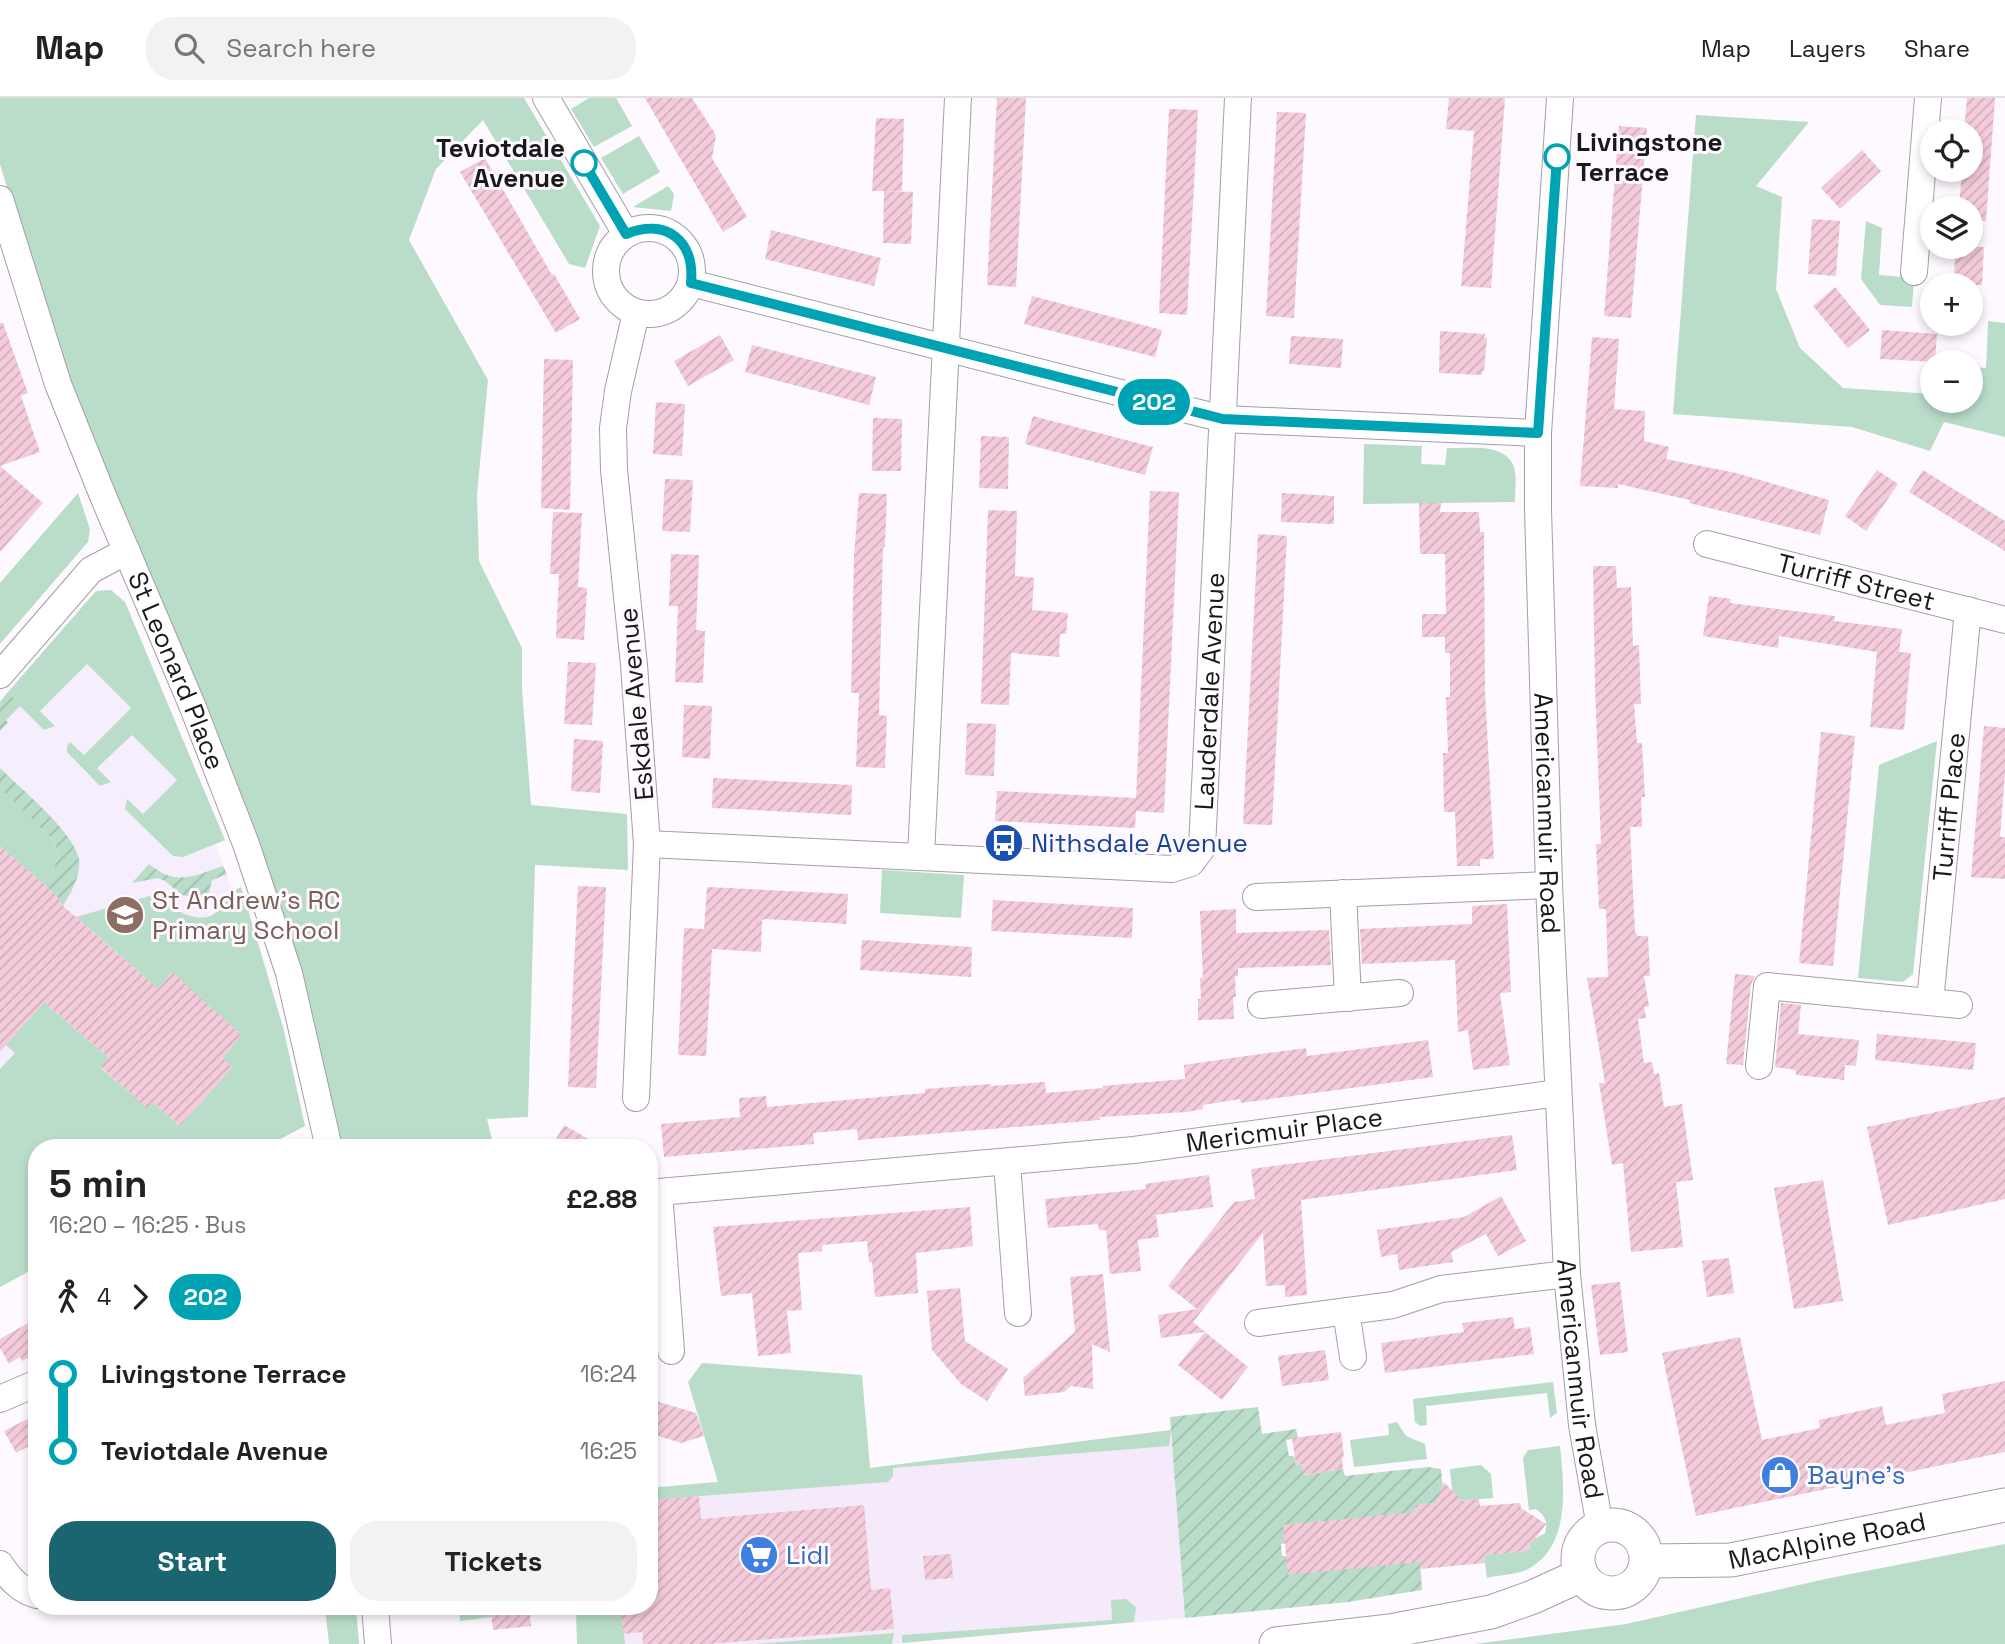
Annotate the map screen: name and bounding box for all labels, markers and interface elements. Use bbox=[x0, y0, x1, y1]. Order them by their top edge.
search box bbox=[146, 17, 636, 80]
text: Map bbox=[35, 27, 104, 69]
icon: search bbox=[170, 29, 208, 67]
text: Search here bbox=[226, 31, 376, 65]
text: Map bbox=[1701, 33, 1751, 64]
text: Layers bbox=[1789, 33, 1866, 64]
text: Share bbox=[1904, 33, 1970, 64]
map controls bbox=[1920, 119, 1983, 413]
button: locate bbox=[1920, 119, 1983, 182]
place label: Livingstone Terrace bbox=[1576, 125, 1722, 189]
place label: Teviotdale Avenue bbox=[436, 131, 565, 195]
marker: Livingstone Terrace bbox=[1544, 144, 1570, 170]
marker: Teviotdale Avenue bbox=[571, 150, 597, 176]
button: layers bbox=[1920, 196, 1983, 259]
button: + bbox=[1920, 273, 1983, 336]
button: − bbox=[1920, 350, 1983, 413]
line badge: 202 bbox=[1114, 379, 1194, 425]
text: 202 bbox=[1132, 386, 1176, 417]
street label: Turriff Street bbox=[1774, 546, 1939, 618]
street label: St Leonard Place bbox=[120, 566, 232, 775]
street label: Lauderdale Avenue bbox=[1187, 572, 1232, 811]
street label: Eskdale Avenue bbox=[611, 606, 661, 802]
street label: Americanmuir Road bbox=[1526, 692, 1568, 935]
street label: Turriff Place bbox=[1925, 731, 1973, 883]
bus stop icon: Nithsdale Avenue bbox=[983, 822, 1025, 864]
place label: Nithsdale Avenue bbox=[1031, 826, 1248, 860]
place label: St Andrew's RC Primary School bbox=[152, 883, 341, 947]
school or university icon: St Andrew's RC Primary School bbox=[104, 894, 146, 936]
street label: Mericmuir Place bbox=[1184, 1100, 1385, 1160]
text: 5 min bbox=[49, 1160, 147, 1208]
text: £2.88 bbox=[566, 1182, 637, 1216]
text: 16:20 – 16:25 · Bus bbox=[49, 1210, 246, 1240]
street label: Americanmuir Road bbox=[1549, 1258, 1612, 1502]
icon: walk bbox=[49, 1278, 87, 1316]
icon: forward bbox=[121, 1278, 159, 1316]
text: 202 bbox=[183, 1281, 227, 1312]
text: 4 bbox=[97, 1282, 111, 1312]
text: Livingstone Terrace bbox=[101, 1357, 346, 1391]
text: 16:24 bbox=[580, 1359, 637, 1389]
text: Teviotdale Avenue bbox=[101, 1434, 328, 1468]
text: 16:25 bbox=[580, 1436, 637, 1466]
shop icon: Bayne's bbox=[1759, 1454, 1801, 1496]
place label: Bayne's bbox=[1807, 1458, 1905, 1492]
street label: MacAlpine Road bbox=[1725, 1504, 1929, 1577]
button: Start bbox=[49, 1521, 336, 1601]
button: Tickets bbox=[350, 1521, 637, 1601]
supermarket icon: Lidl bbox=[738, 1534, 780, 1576]
place label: Lidl bbox=[786, 1538, 830, 1572]

